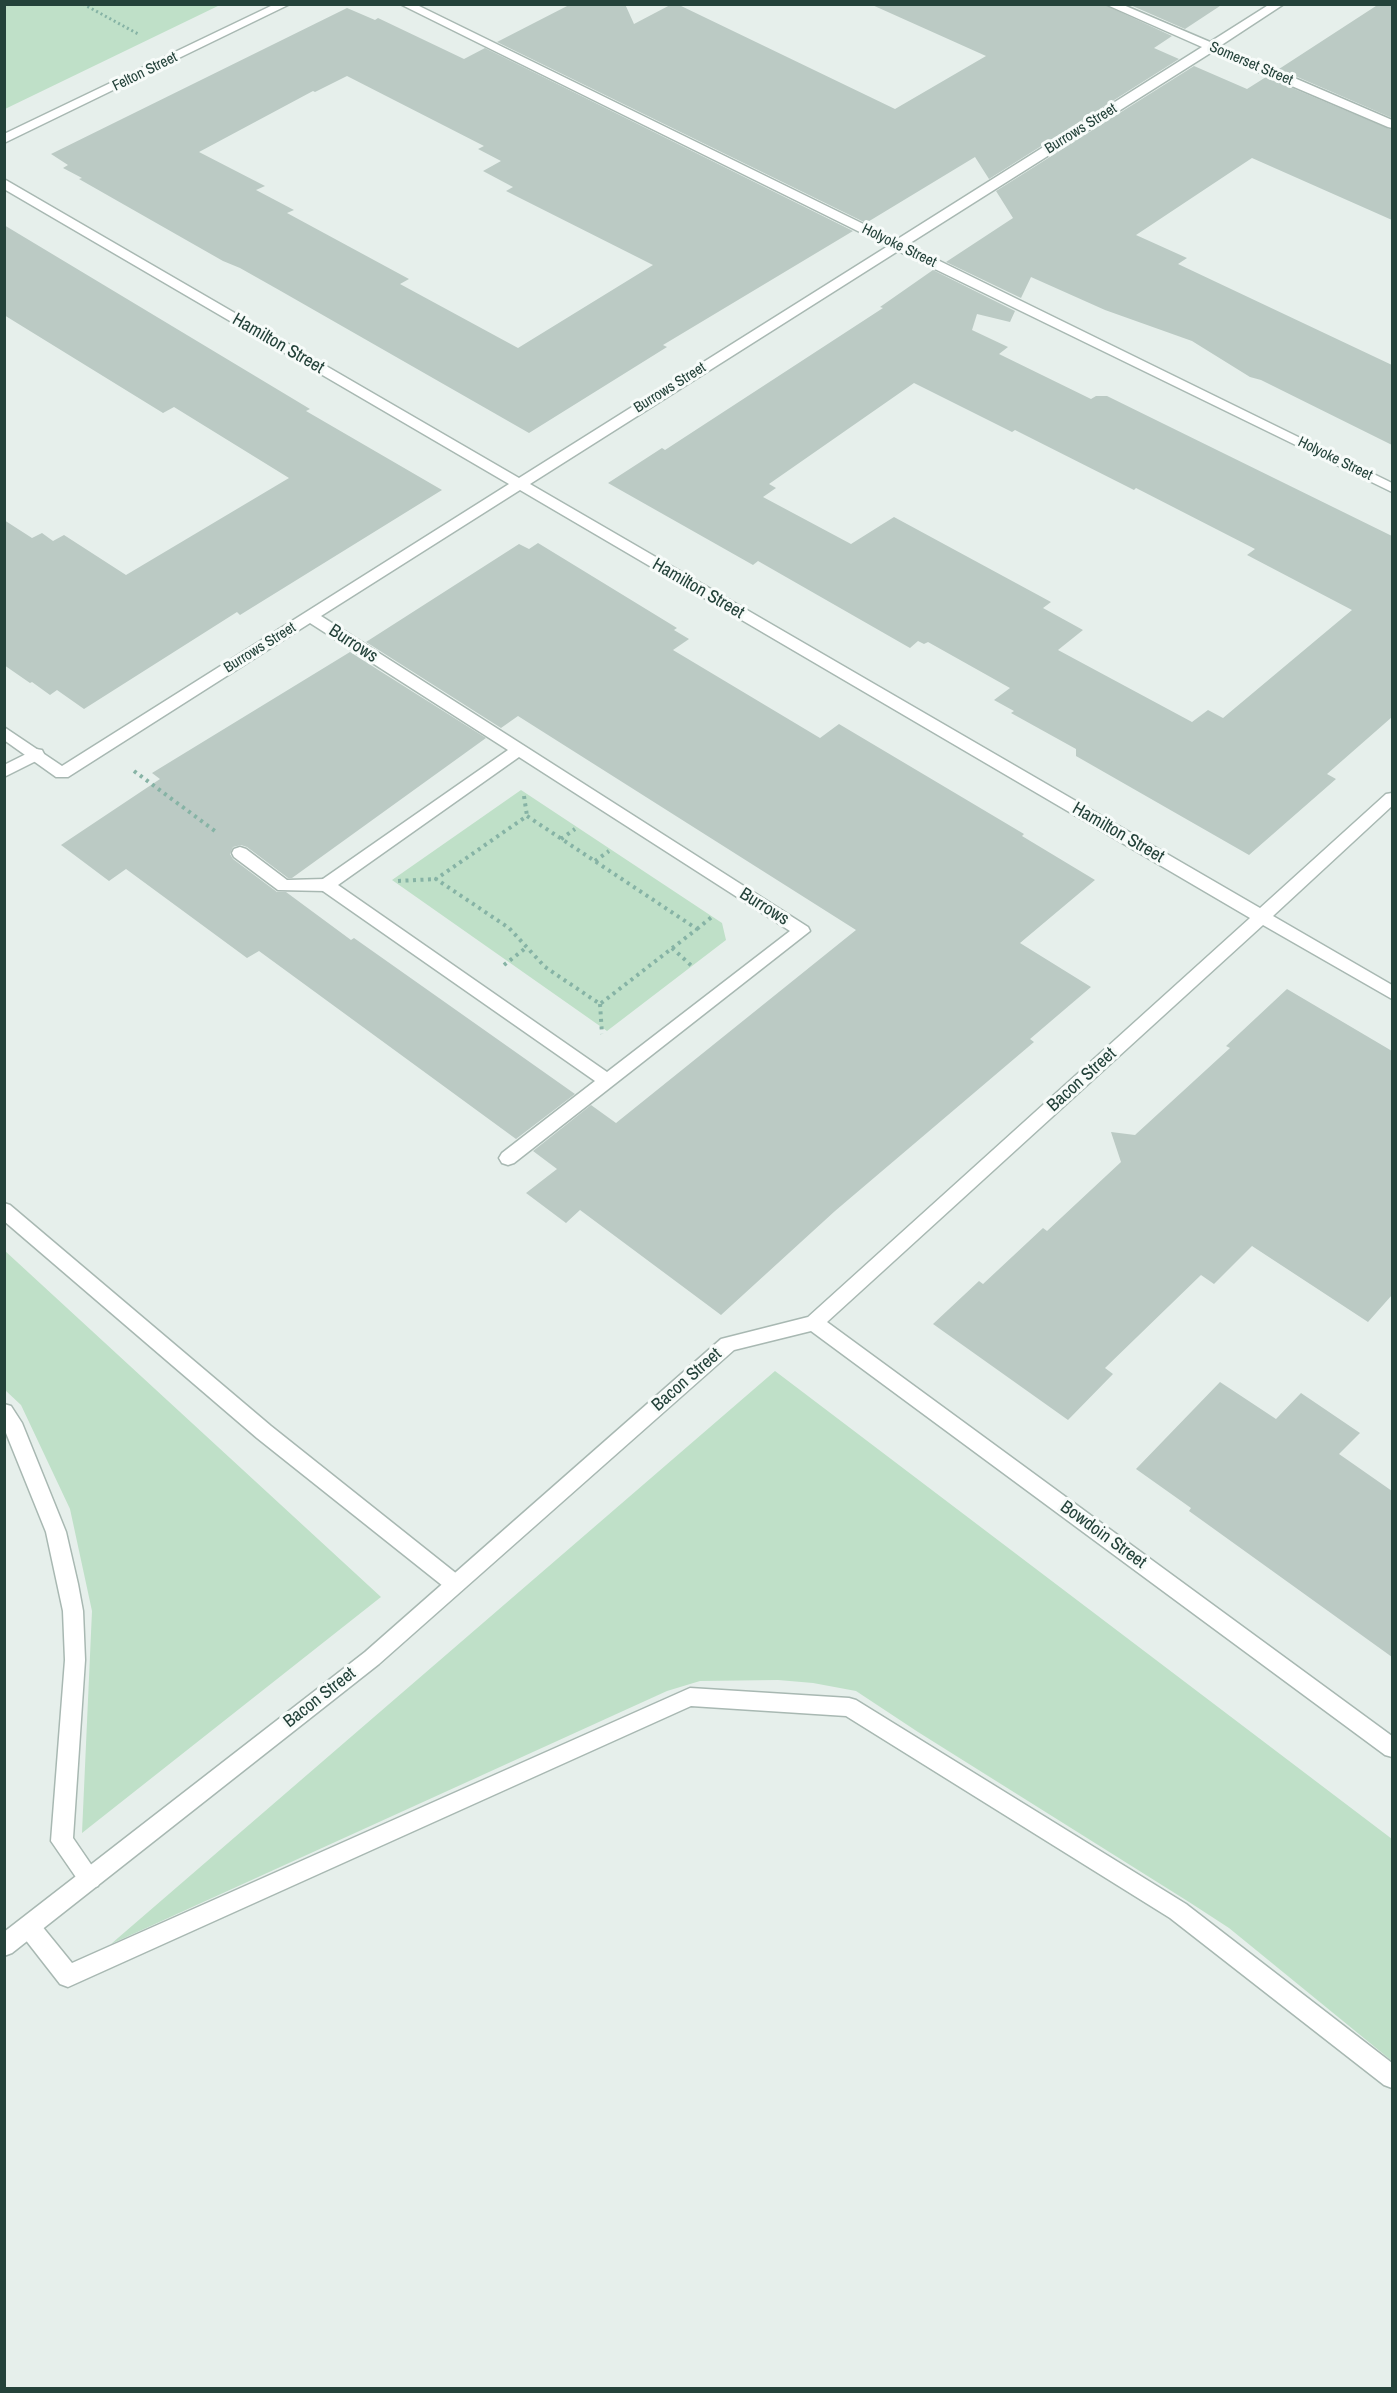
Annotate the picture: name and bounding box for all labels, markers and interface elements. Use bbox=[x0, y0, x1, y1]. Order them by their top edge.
street label: Somerset Street bbox=[1207, 38, 1295, 90]
street label: Felton Street bbox=[110, 49, 180, 95]
street label: Burrows Street bbox=[1042, 100, 1120, 158]
street label: Holyoke Street bbox=[859, 220, 939, 272]
street label: Hamilton Street bbox=[228, 309, 328, 379]
street label: Burrows Street bbox=[631, 359, 709, 417]
street label: Holyoke Street bbox=[1295, 433, 1375, 485]
street label: Hamilton Street bbox=[648, 554, 748, 624]
street label: Burrows Street bbox=[221, 619, 299, 677]
street label: Burrows bbox=[324, 620, 382, 668]
street label: Hamilton Street bbox=[1068, 798, 1168, 868]
street label: Burrows bbox=[735, 883, 793, 931]
street label: Bacon Street bbox=[1043, 1043, 1121, 1117]
street label: Bacon Street bbox=[648, 1344, 726, 1416]
street label: Bowdoin Street bbox=[1056, 1497, 1150, 1573]
street label: Bacon Street bbox=[280, 1663, 360, 1733]

